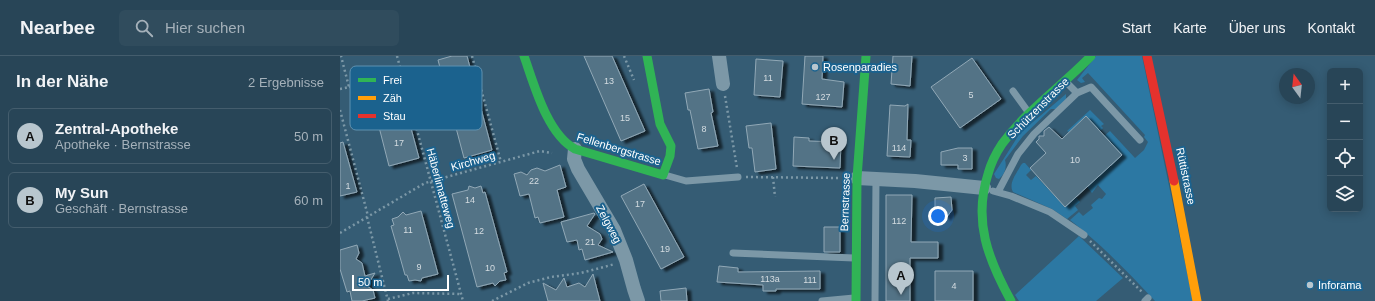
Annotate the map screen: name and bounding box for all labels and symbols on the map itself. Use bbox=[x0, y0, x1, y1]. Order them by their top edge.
place label: Rosenparadies bbox=[823, 61, 897, 73]
marker: Rosenparadies bbox=[810, 62, 820, 72]
legend bbox=[350, 66, 482, 130]
north arrow bbox=[1279, 68, 1315, 104]
house number: 11 bbox=[763, 73, 773, 83]
text: Frei bbox=[383, 74, 402, 86]
street label: Schützenstrasse bbox=[1005, 75, 1071, 141]
house number: 13 bbox=[604, 76, 614, 86]
house number: 5 bbox=[968, 90, 974, 100]
text: Zäh bbox=[383, 92, 402, 104]
house number: 127 bbox=[815, 92, 831, 102]
text: Stau bbox=[383, 110, 406, 122]
house number: 15 bbox=[620, 113, 630, 123]
house number: 8 bbox=[701, 124, 707, 134]
pin: B bbox=[821, 127, 847, 160]
street label: Fellenbergstrasse bbox=[575, 130, 663, 168]
house number: 17 bbox=[394, 138, 404, 148]
house number: 114 bbox=[892, 143, 906, 153]
street label: Rüttistrasse bbox=[1174, 146, 1198, 206]
street label: Häberlimatteweg bbox=[425, 147, 457, 229]
street label: Kirchweg bbox=[450, 149, 496, 173]
house number: 3 bbox=[962, 153, 968, 163]
house number: 10 bbox=[1070, 155, 1080, 165]
street label: Bernstrasse bbox=[838, 172, 852, 232]
house number: 22 bbox=[529, 176, 539, 186]
house number: 1 bbox=[345, 181, 351, 191]
house number: 14 bbox=[465, 195, 475, 205]
house number: 17 bbox=[635, 199, 645, 209]
street label: Zelgweg bbox=[594, 203, 624, 245]
your location bbox=[928, 206, 948, 226]
house number: 112 bbox=[892, 216, 906, 226]
house number: 11 bbox=[403, 225, 413, 235]
house number: 12 bbox=[474, 226, 484, 236]
house number: 21 bbox=[585, 237, 595, 247]
house number: 19 bbox=[660, 244, 670, 254]
house number: 9 bbox=[416, 262, 422, 272]
pin: A bbox=[888, 262, 914, 295]
house number: 10 bbox=[485, 263, 495, 273]
scale bar bbox=[352, 273, 449, 292]
house number: 113a bbox=[760, 274, 780, 284]
house number: 111 bbox=[803, 275, 817, 285]
place label: Inforama bbox=[1318, 279, 1362, 291]
marker: Inforama bbox=[1305, 280, 1315, 290]
house number: 4 bbox=[951, 281, 957, 291]

